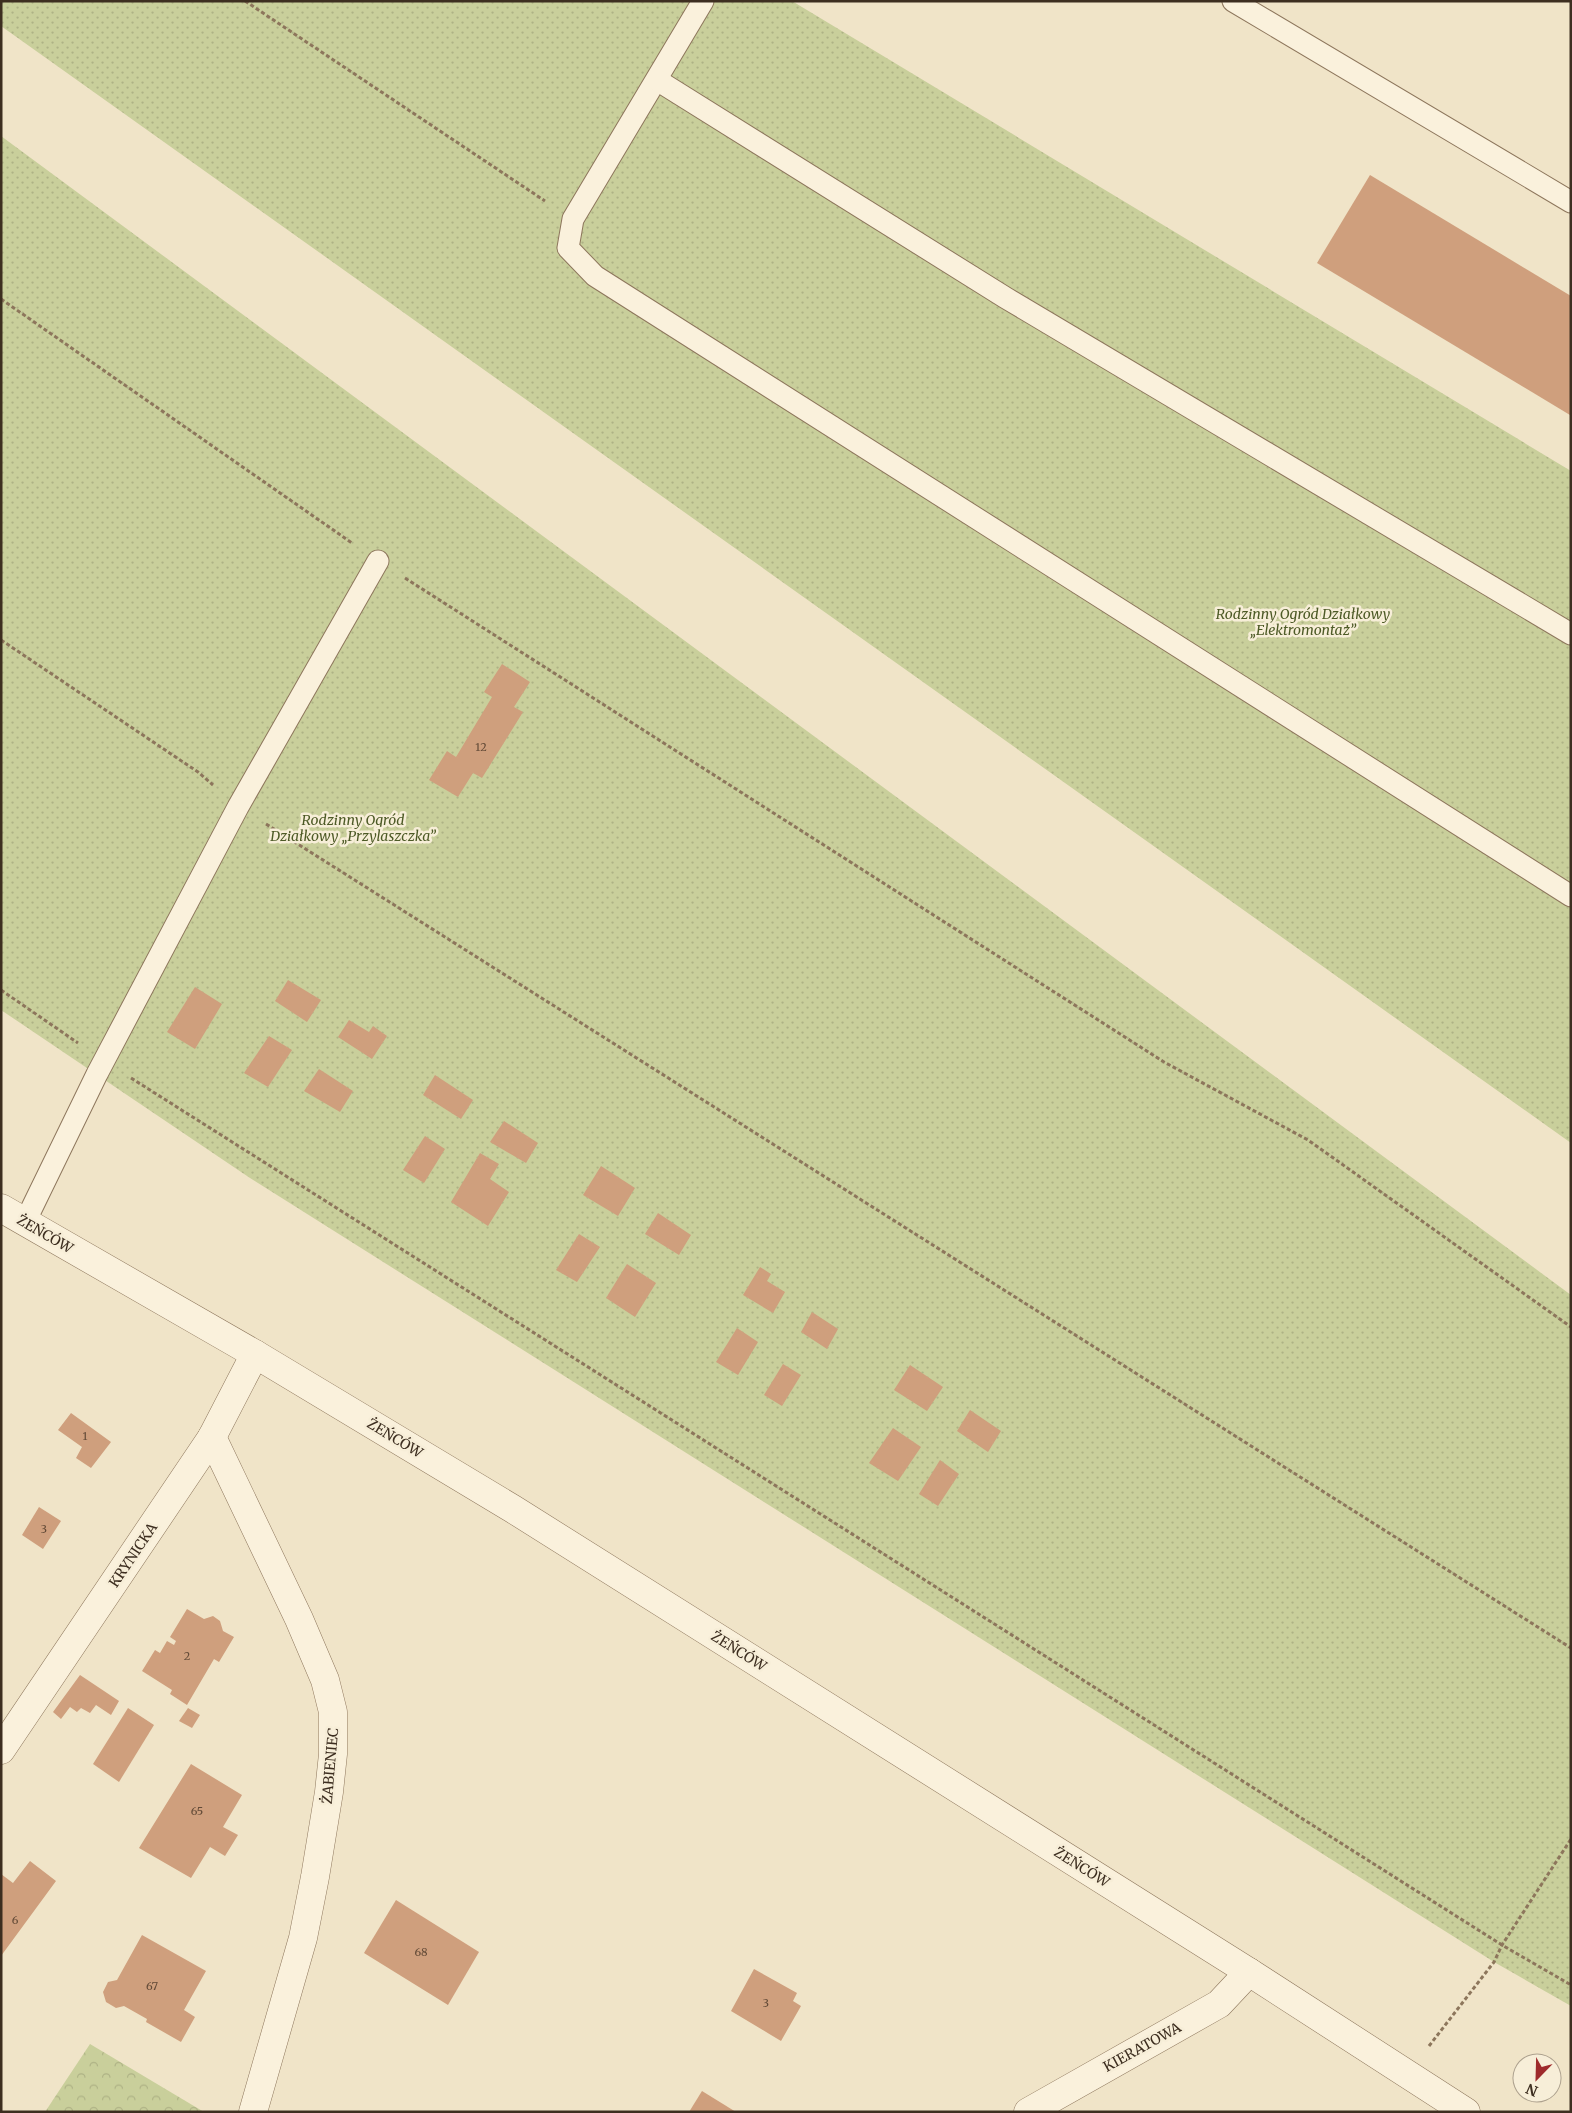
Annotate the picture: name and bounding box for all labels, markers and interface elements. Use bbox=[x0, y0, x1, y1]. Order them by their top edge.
park label: Rodzinny Ogród Działkowy „Elektromontaż” bbox=[1216, 605, 1391, 639]
house number: 12 bbox=[475, 740, 487, 754]
park label: Rodzinny Ogród Działkowy „Przylaszczka” bbox=[269, 811, 436, 845]
street label: ŻEŃCÓW bbox=[14, 1211, 77, 1258]
street label: ŻEŃCÓW bbox=[364, 1414, 427, 1462]
house number: 1 bbox=[83, 1429, 88, 1443]
street label: KRYNICKA bbox=[105, 1519, 161, 1591]
house number: 3 bbox=[41, 1522, 47, 1536]
street label: ŻEŃCÓW bbox=[708, 1627, 771, 1676]
house number: 2 bbox=[184, 1649, 190, 1663]
street label: ŻABIENIEC bbox=[318, 1727, 342, 1805]
house number: 65 bbox=[191, 1804, 203, 1818]
street label: ŻEŃCÓW bbox=[1051, 1843, 1114, 1892]
house number: 6 bbox=[12, 1913, 19, 1927]
house number: 68 bbox=[414, 1945, 428, 1959]
house number: 67 bbox=[146, 1979, 158, 1993]
house number: 3 bbox=[763, 1996, 769, 2010]
street label: KIERATOWA bbox=[1100, 2018, 1184, 2076]
north arrow bbox=[1512, 2053, 1562, 2103]
text: N bbox=[1523, 2080, 1541, 2100]

